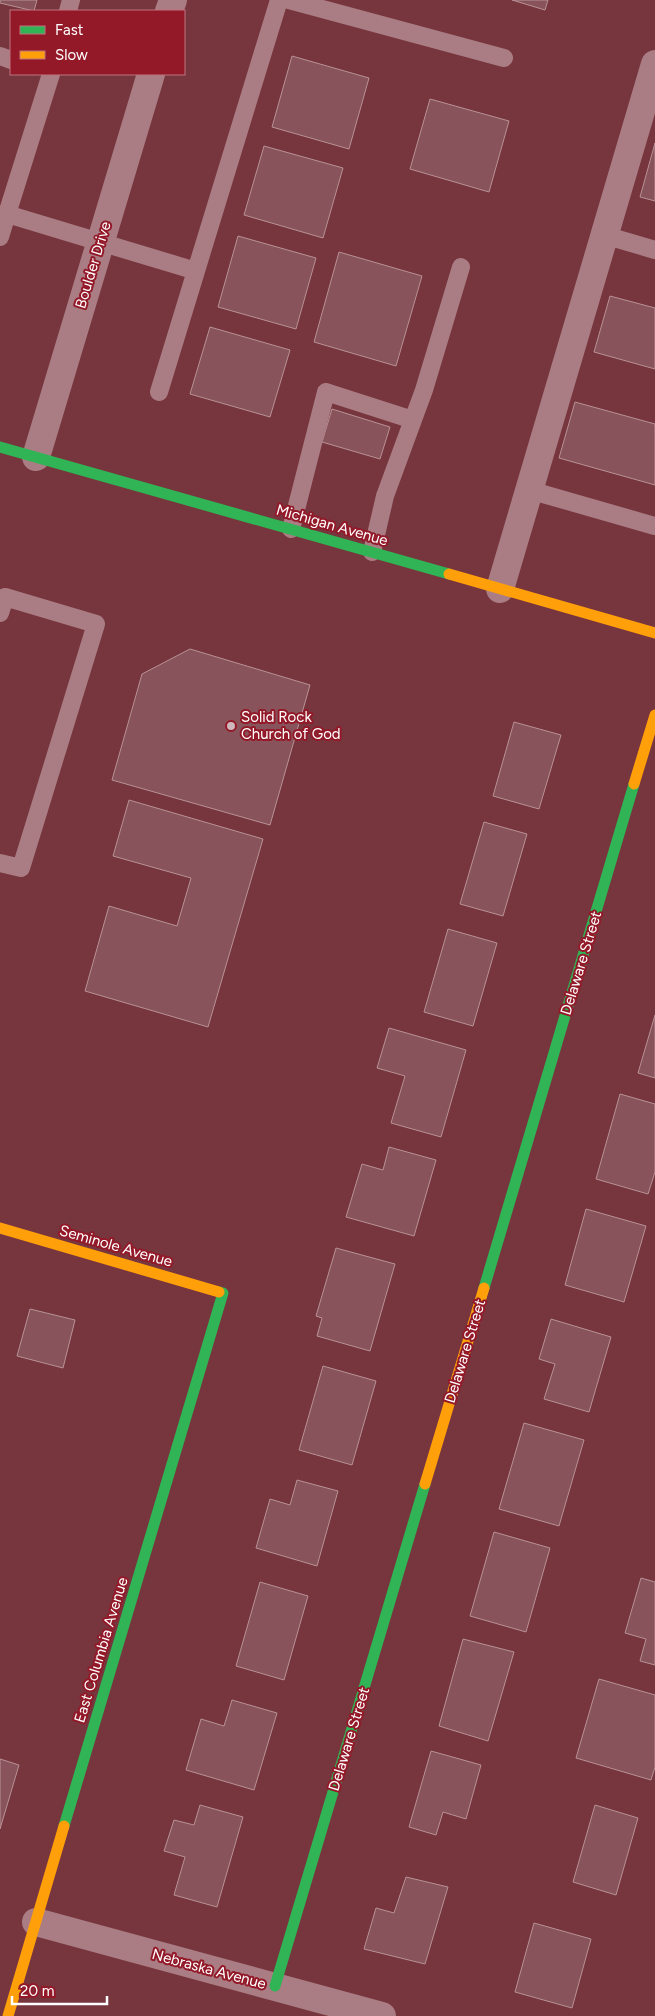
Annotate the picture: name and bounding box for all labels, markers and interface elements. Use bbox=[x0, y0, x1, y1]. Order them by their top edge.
legend bbox=[10, 10, 185, 75]
text: Fast bbox=[55, 21, 84, 39]
text: Slow bbox=[55, 46, 88, 64]
street label: Boulder Drive bbox=[71, 219, 115, 311]
street label: Michigan Avenue bbox=[274, 500, 390, 550]
place label: Solid Rock Church of God bbox=[241, 708, 341, 743]
marker: Solid Rock Church of God bbox=[225, 720, 237, 732]
street label: Delaware Street bbox=[557, 909, 605, 1017]
street label: Seminole Avenue bbox=[57, 1221, 175, 1271]
street label: Delaware Street bbox=[441, 1297, 489, 1405]
street label: East Columbia Avenue bbox=[70, 1575, 132, 1725]
street label: Delaware Street bbox=[325, 1685, 373, 1793]
street label: Nebraska Avenue bbox=[150, 1945, 268, 1993]
scale bar bbox=[12, 1974, 108, 2006]
text: 20 m bbox=[20, 1982, 54, 2000]

